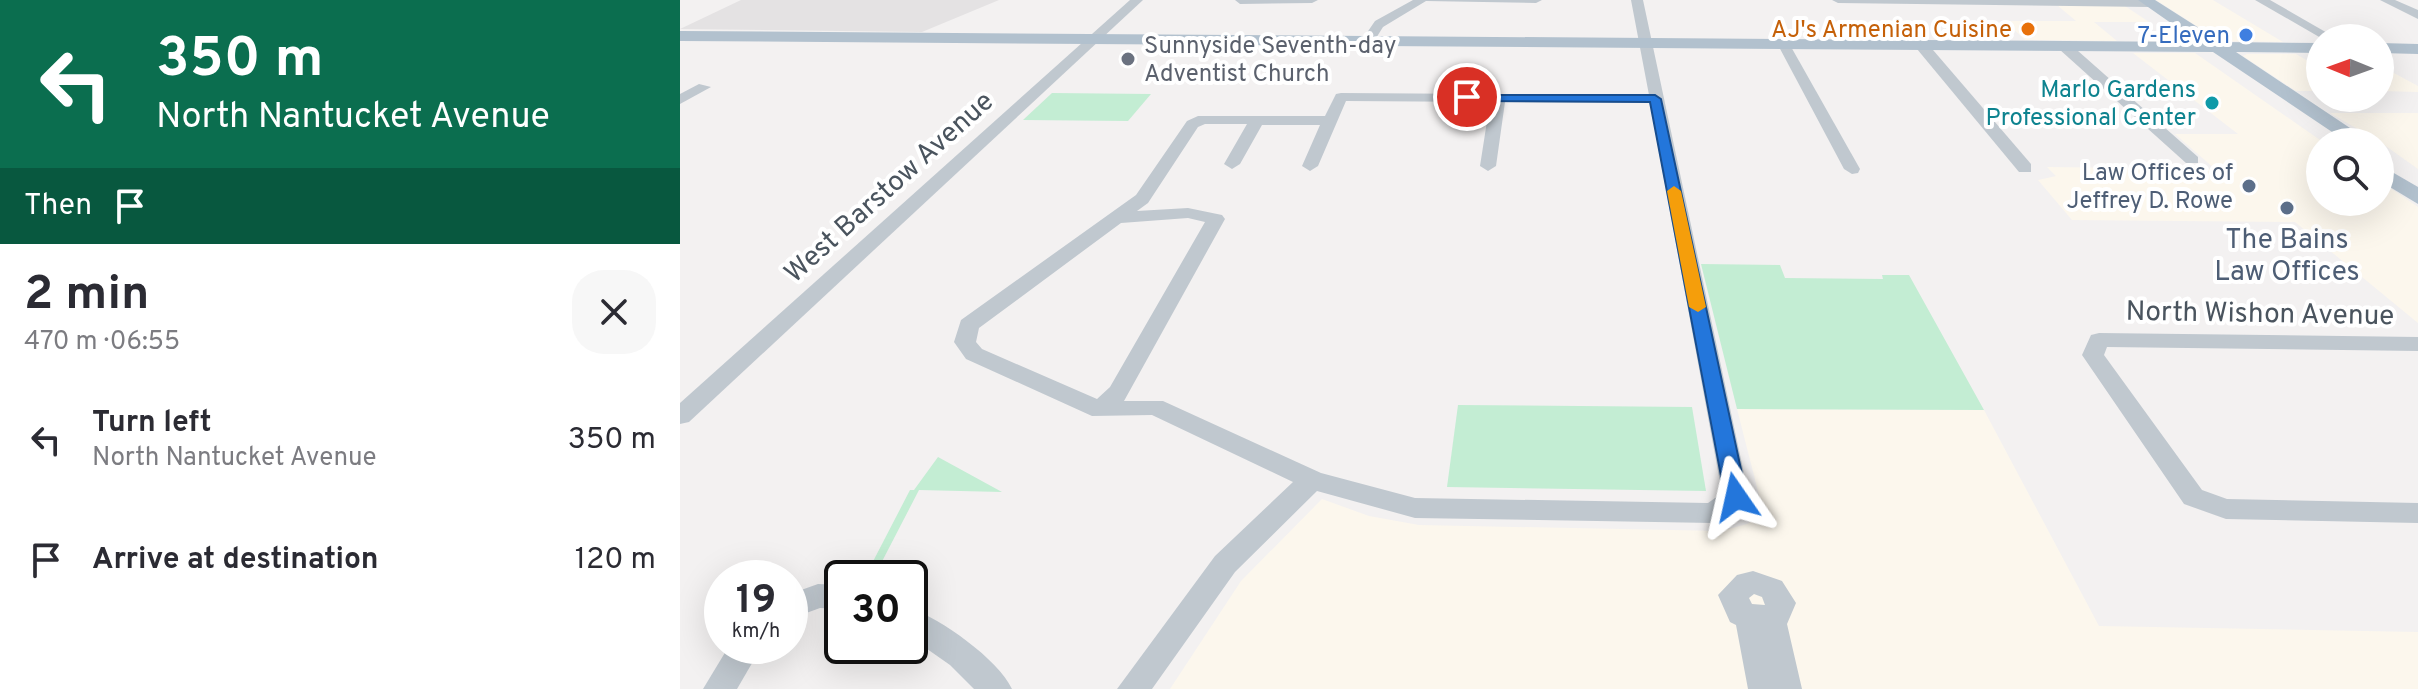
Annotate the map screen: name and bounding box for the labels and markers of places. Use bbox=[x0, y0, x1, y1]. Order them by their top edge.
place label: AJ's Armenian Cuisine bbox=[1771, 16, 2012, 46]
marker: AJ's Armenian Cuisine bbox=[2019, 20, 2037, 38]
place label: 7-Eleven bbox=[2137, 22, 2230, 52]
marker: 7-Eleven bbox=[2237, 26, 2255, 44]
place label: Sunnyside Seventh-day Adventist Church bbox=[1144, 32, 1396, 90]
marker: Sunnyside Seventh-day Adventist Church bbox=[1119, 50, 1137, 68]
pin bbox=[1433, 63, 1501, 131]
place label: Marlo Gardens Professional Center bbox=[1986, 76, 2196, 134]
marker: Marlo Gardens Professional Center bbox=[2203, 94, 2221, 112]
place label: Law Offices of Jeffrey D. Rowe bbox=[2067, 159, 2233, 217]
marker: Law Offices of Jeffrey D. Rowe bbox=[2240, 177, 2258, 195]
marker: The Bains Law Offices bbox=[2278, 199, 2296, 217]
place label: The Bains Law Offices bbox=[2214, 223, 2360, 291]

